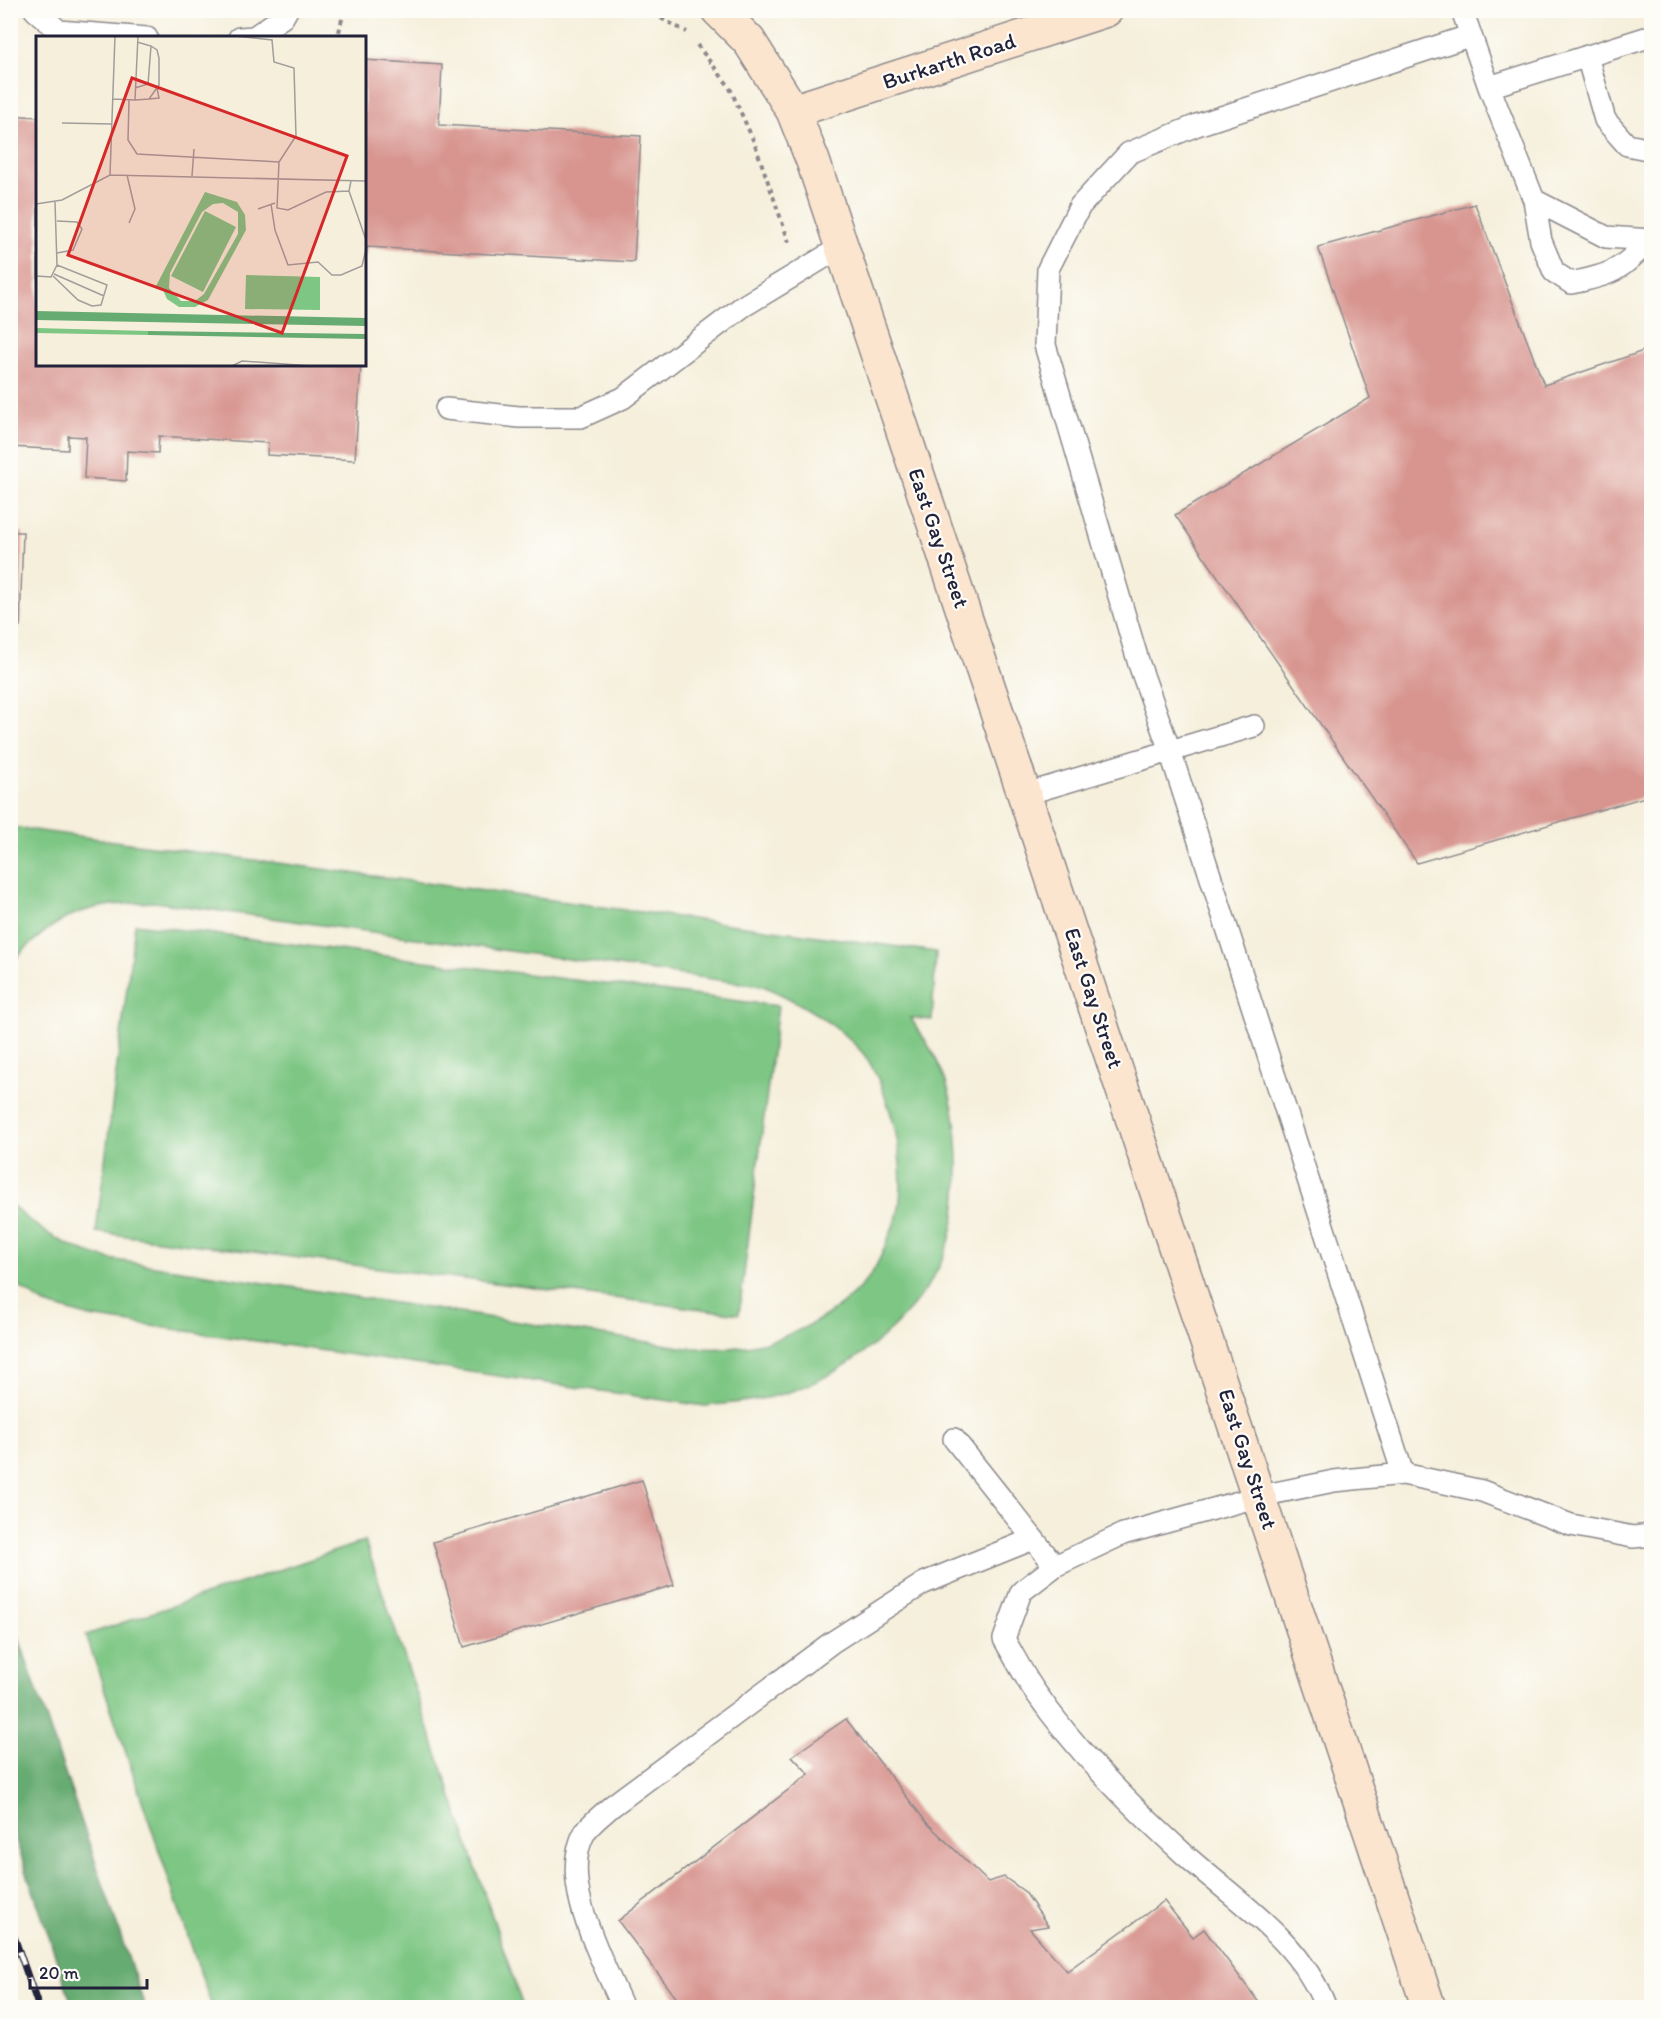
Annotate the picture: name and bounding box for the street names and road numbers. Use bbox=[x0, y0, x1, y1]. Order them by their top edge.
street label: Burkarth Road bbox=[879, 27, 1019, 95]
street label: East Gay Street bbox=[902, 464, 976, 612]
street label: East Gay Street bbox=[1059, 924, 1129, 1072]
street label: East Gay Street bbox=[1213, 1385, 1283, 1533]

